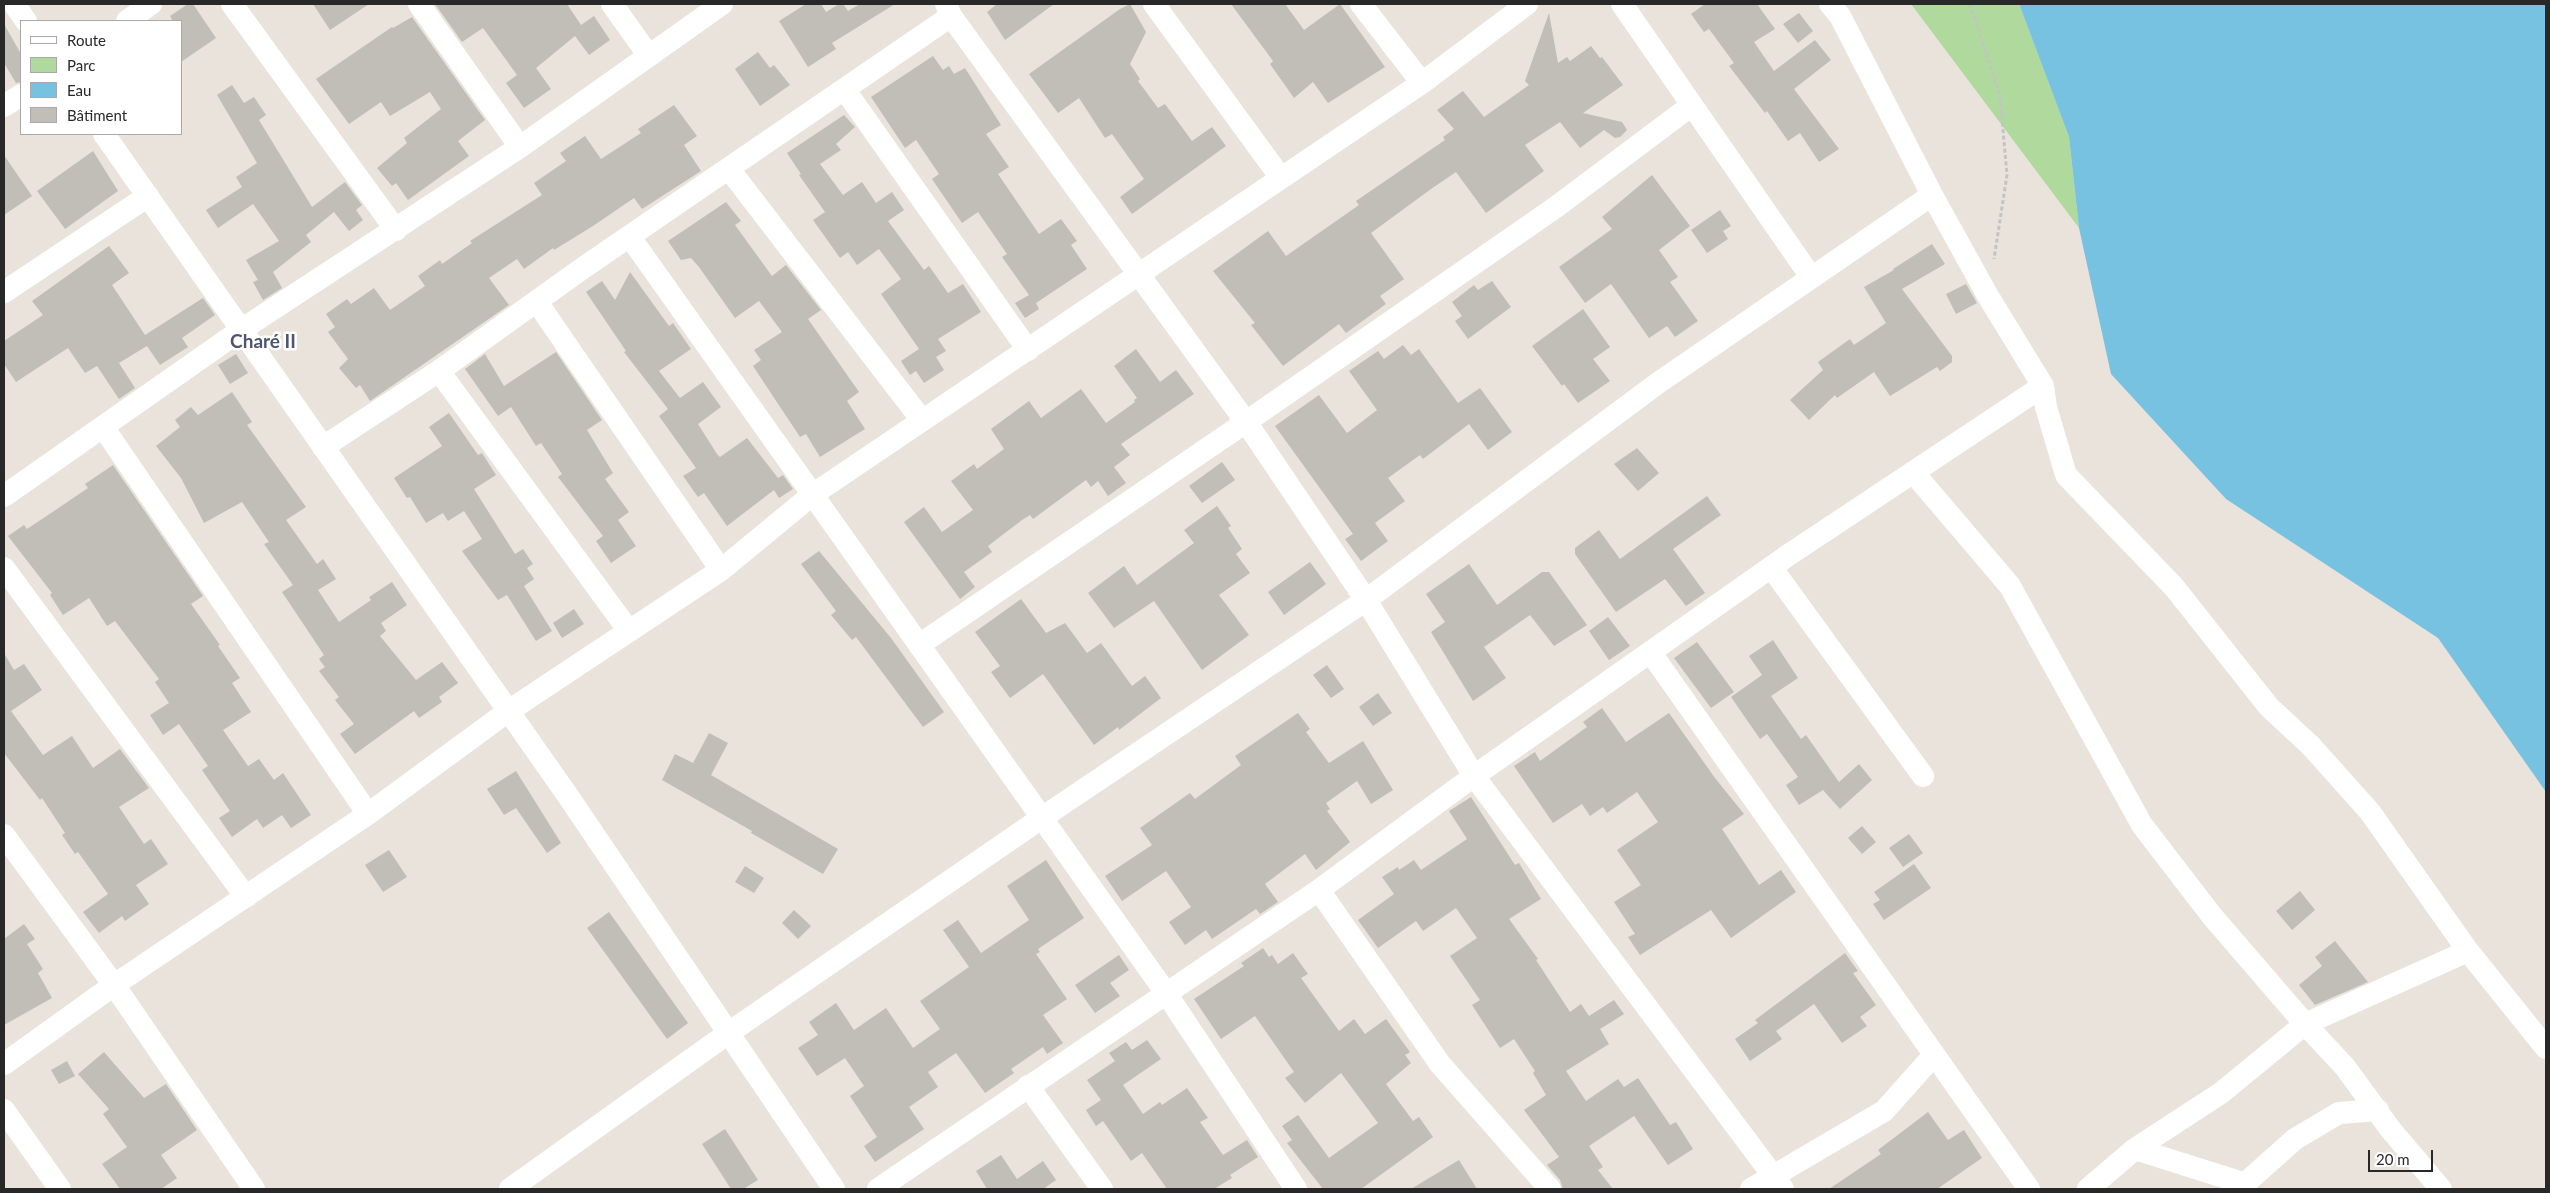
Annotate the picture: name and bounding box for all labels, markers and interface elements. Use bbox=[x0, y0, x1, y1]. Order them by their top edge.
legend bbox=[20, 20, 182, 135]
text: Route bbox=[67, 31, 106, 49]
text: Parc bbox=[67, 56, 96, 74]
text: Eau bbox=[67, 81, 91, 99]
text: Bâtiment bbox=[67, 106, 127, 124]
district label: Charé II bbox=[230, 331, 296, 353]
scale bar bbox=[2370, 1140, 2435, 1172]
text: 20 m bbox=[2376, 1150, 2410, 1168]

